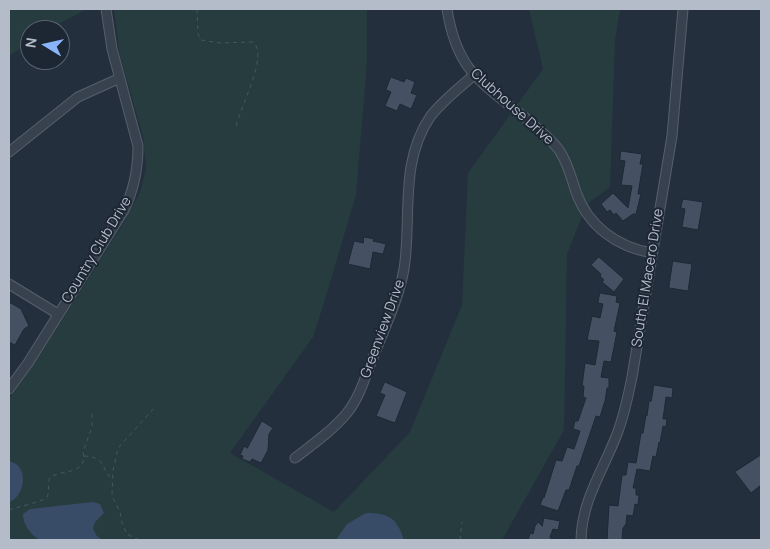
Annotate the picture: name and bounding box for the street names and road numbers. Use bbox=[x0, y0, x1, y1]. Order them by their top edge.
street label: Clubhouse Drive bbox=[467, 65, 557, 149]
street label: Country Club Drive bbox=[59, 194, 135, 306]
street label: South El Macero Drive bbox=[629, 208, 667, 348]
street label: Greenview Drive bbox=[357, 277, 409, 381]

